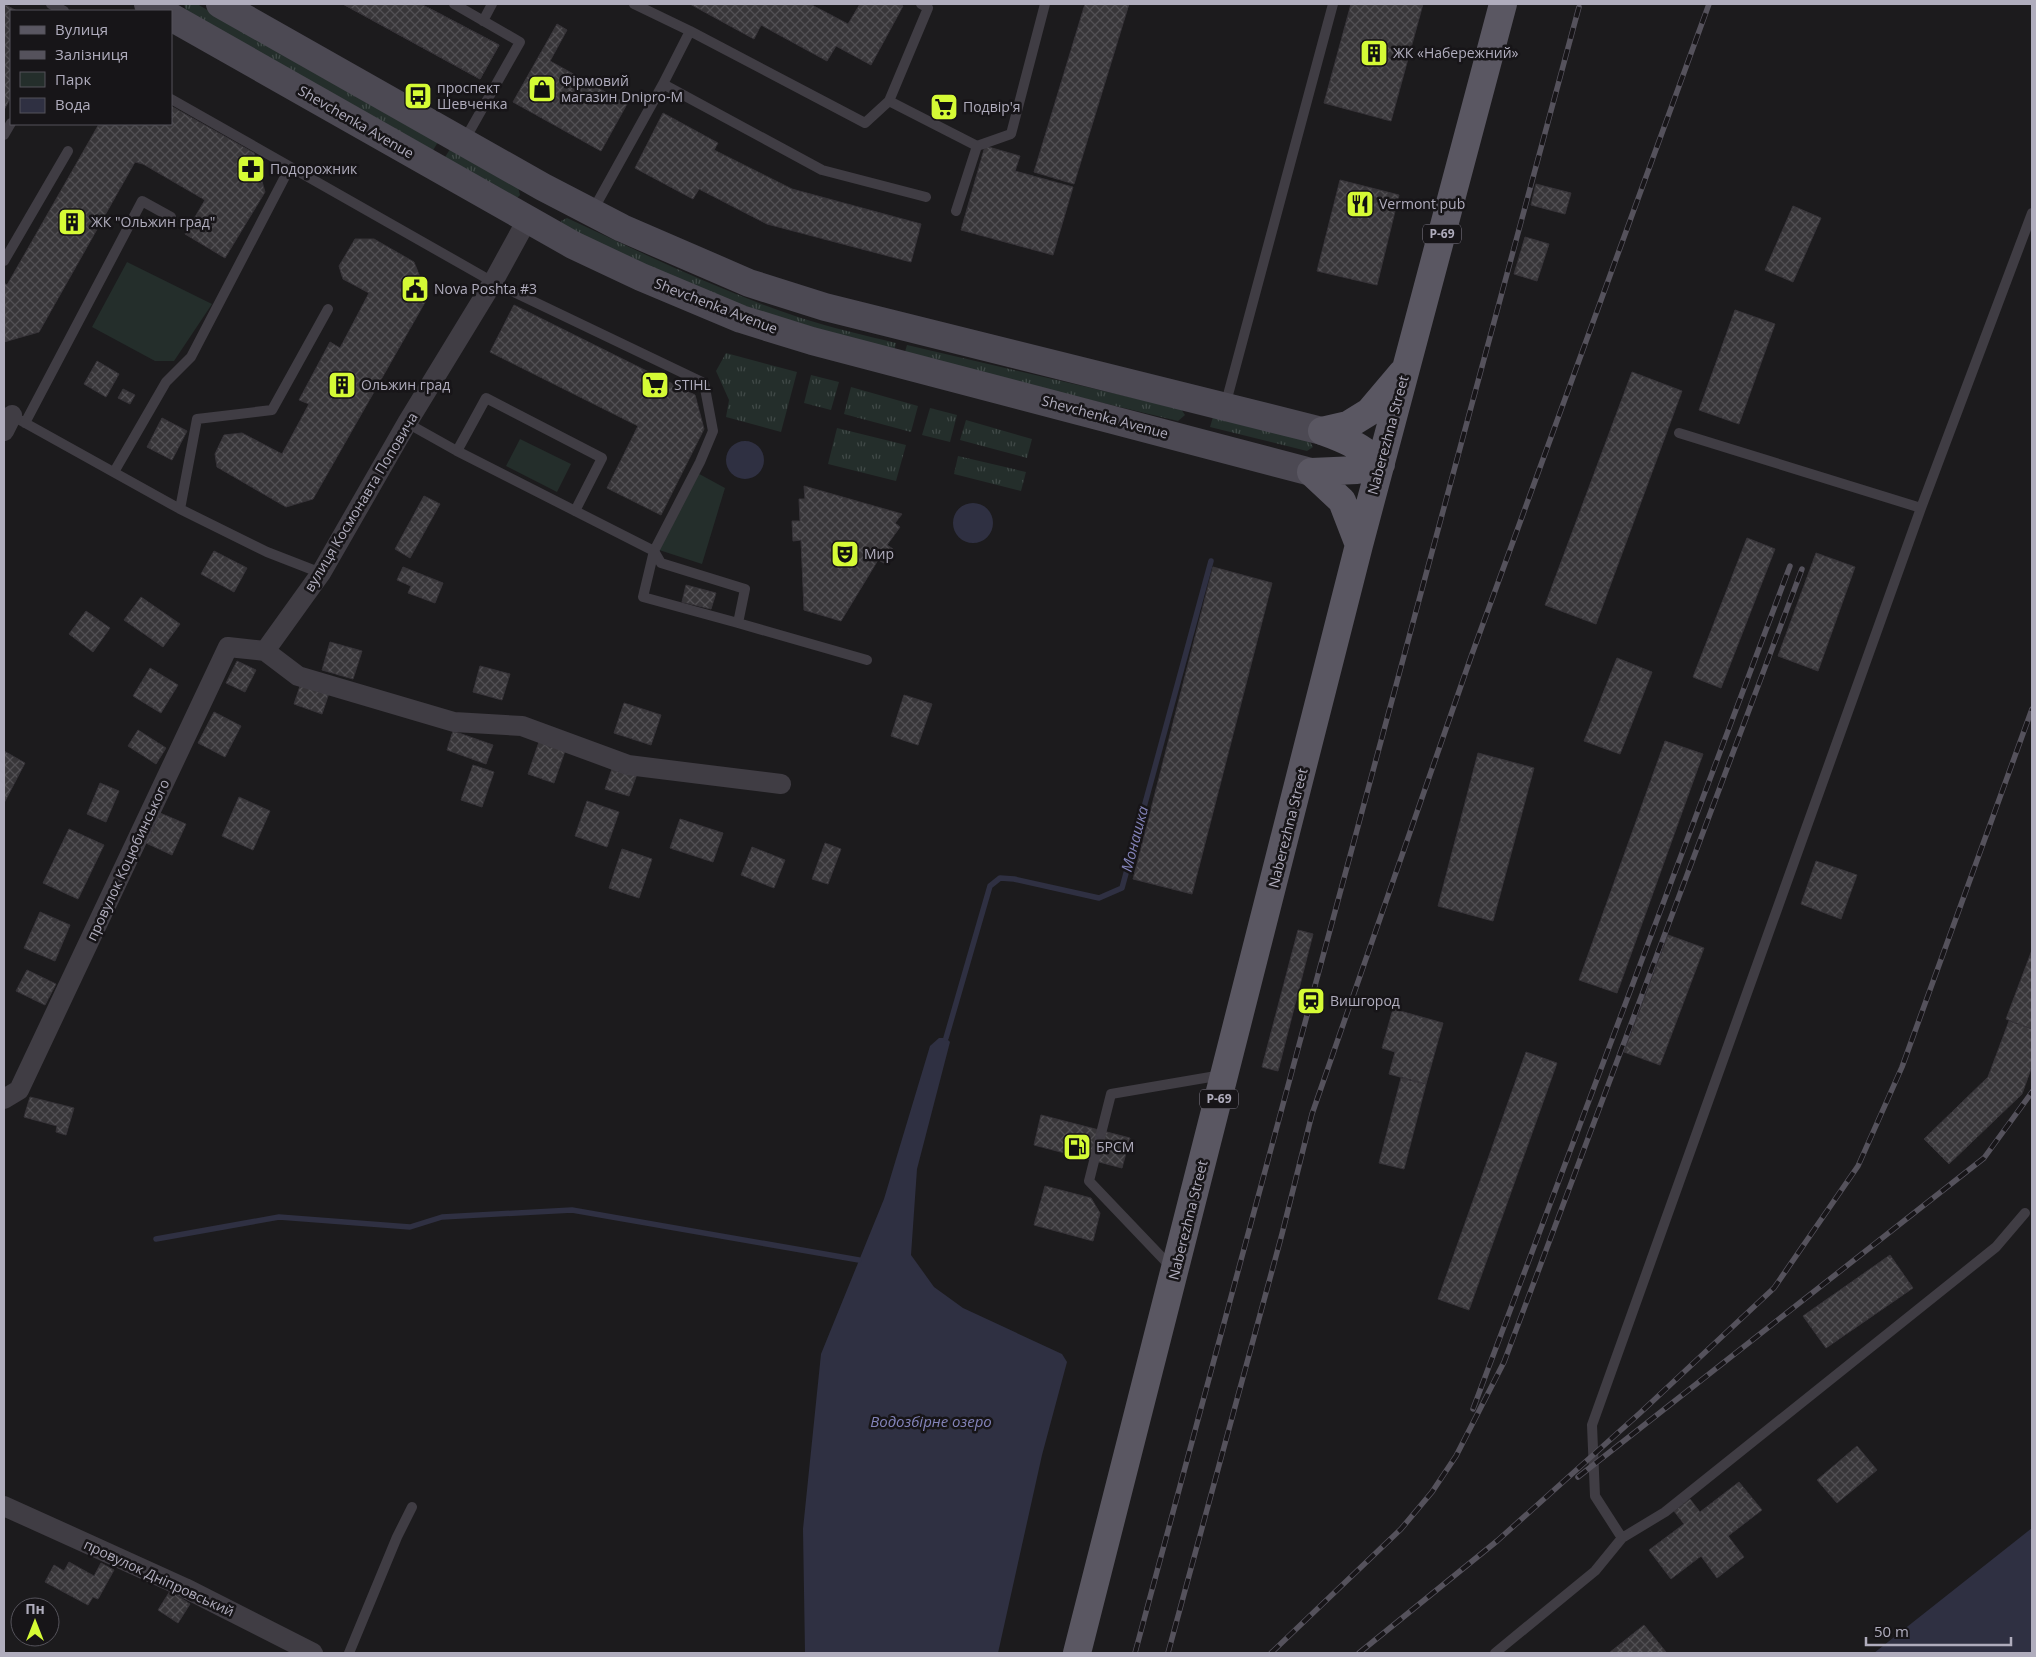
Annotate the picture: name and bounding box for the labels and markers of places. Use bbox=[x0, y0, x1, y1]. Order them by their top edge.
building icon: ЖК «Набережний» bbox=[1359, 38, 1389, 68]
place label: ЖК «Набережний» bbox=[1393, 43, 1519, 62]
place label: Фірмовий магазин Dnipro-M bbox=[561, 71, 683, 106]
shop icon: Фірмовий магазин Dnipro-M bbox=[527, 74, 557, 104]
place label: проспект Шевченка bbox=[437, 78, 508, 113]
bus stop icon: проспект Шевченка bbox=[403, 81, 433, 111]
supermarket icon: Подвір'я bbox=[929, 92, 959, 122]
place label: Подвір'я bbox=[963, 97, 1021, 116]
pharmacy icon: Подорожник bbox=[236, 154, 266, 184]
place label: Подорожник bbox=[270, 159, 358, 178]
restaurant icon: Vermont pub bbox=[1345, 189, 1375, 219]
place label: Vermont pub bbox=[1379, 194, 1465, 213]
building icon: ЖК "Ольжин град" bbox=[57, 207, 87, 237]
place label: ЖК "Ольжин град" bbox=[91, 212, 215, 231]
public building icon: Nova Poshta #3 bbox=[400, 274, 430, 304]
place label: Nova Poshta #3 bbox=[434, 279, 537, 298]
building icon: Ольжин град bbox=[327, 370, 357, 400]
supermarket icon: STIHL bbox=[640, 370, 670, 400]
place label: Ольжин град bbox=[361, 375, 450, 394]
place label: STIHL bbox=[674, 375, 711, 394]
theatre icon: Мир bbox=[830, 539, 860, 569]
place label: Мир bbox=[864, 544, 894, 563]
station icon: Вишгород bbox=[1296, 986, 1326, 1016]
place label: Вишгород bbox=[1330, 991, 1400, 1010]
fuel station icon: БРСМ bbox=[1062, 1132, 1092, 1162]
place label: БРСМ bbox=[1096, 1137, 1134, 1156]

